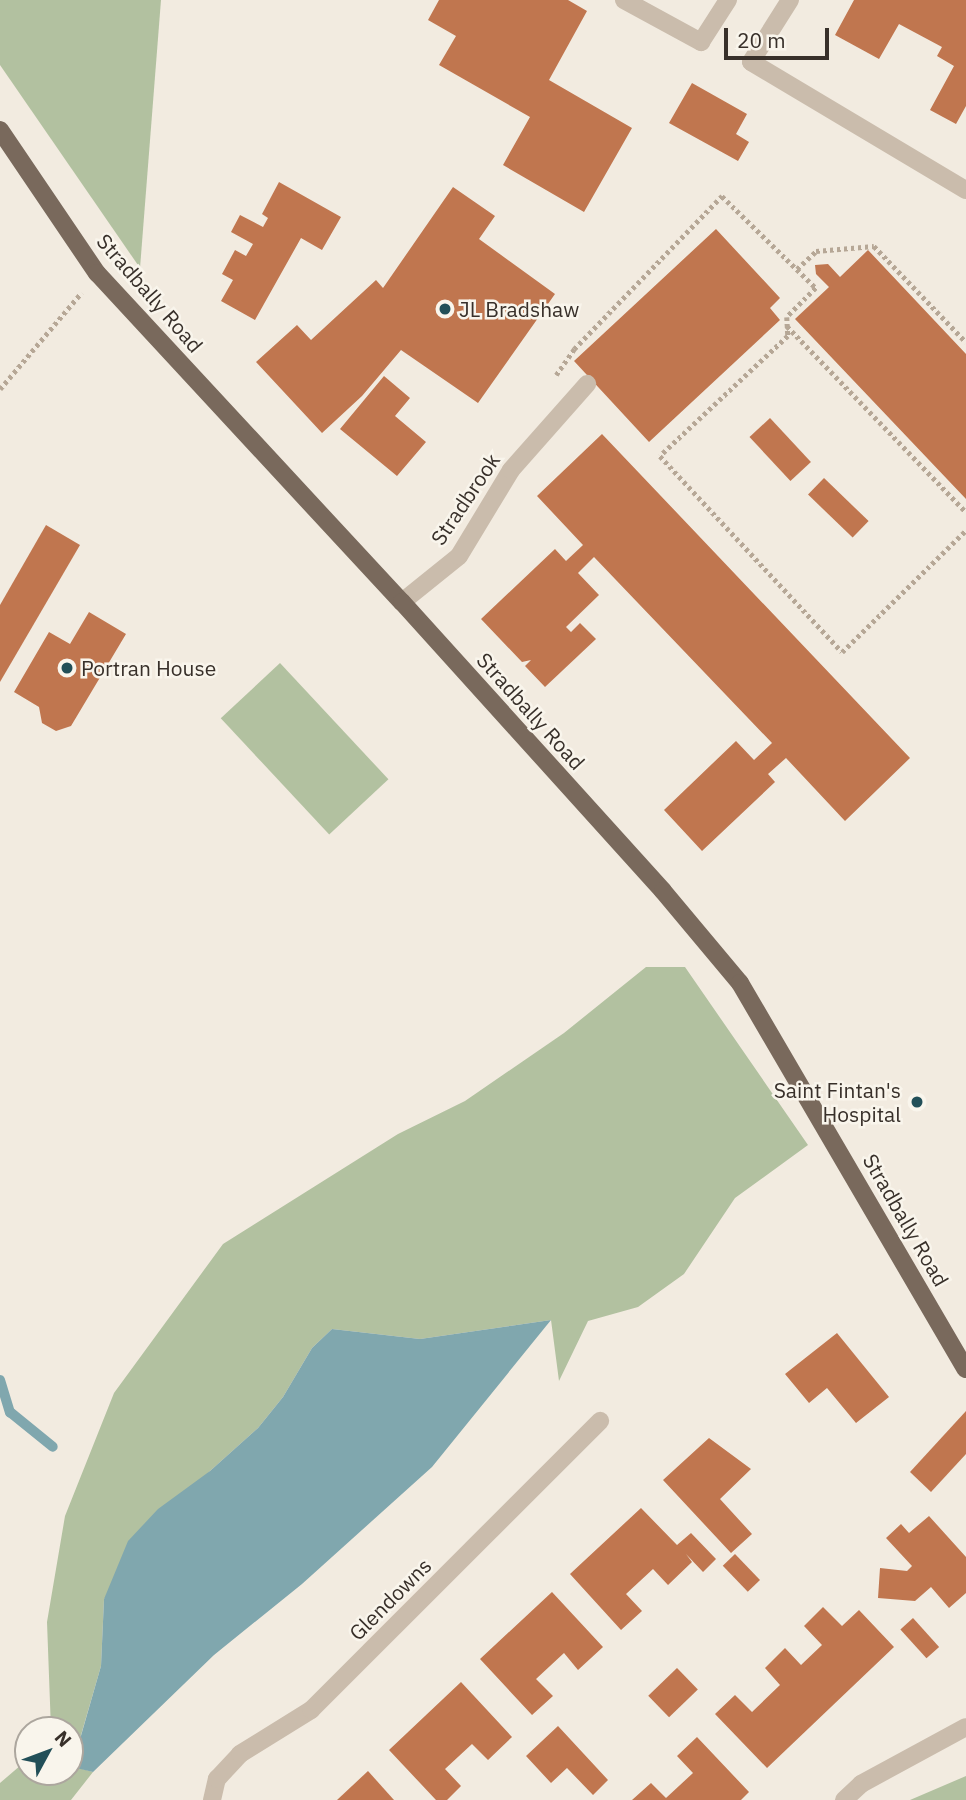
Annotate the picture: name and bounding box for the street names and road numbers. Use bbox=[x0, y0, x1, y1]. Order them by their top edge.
street label: Stradbally Road bbox=[92, 229, 208, 357]
street label: Stradbrook bbox=[425, 448, 505, 550]
street label: Stradbally Road bbox=[472, 647, 590, 775]
street label: Stradbally Road bbox=[858, 1149, 954, 1291]
street label: Glendowns bbox=[344, 1553, 436, 1645]

